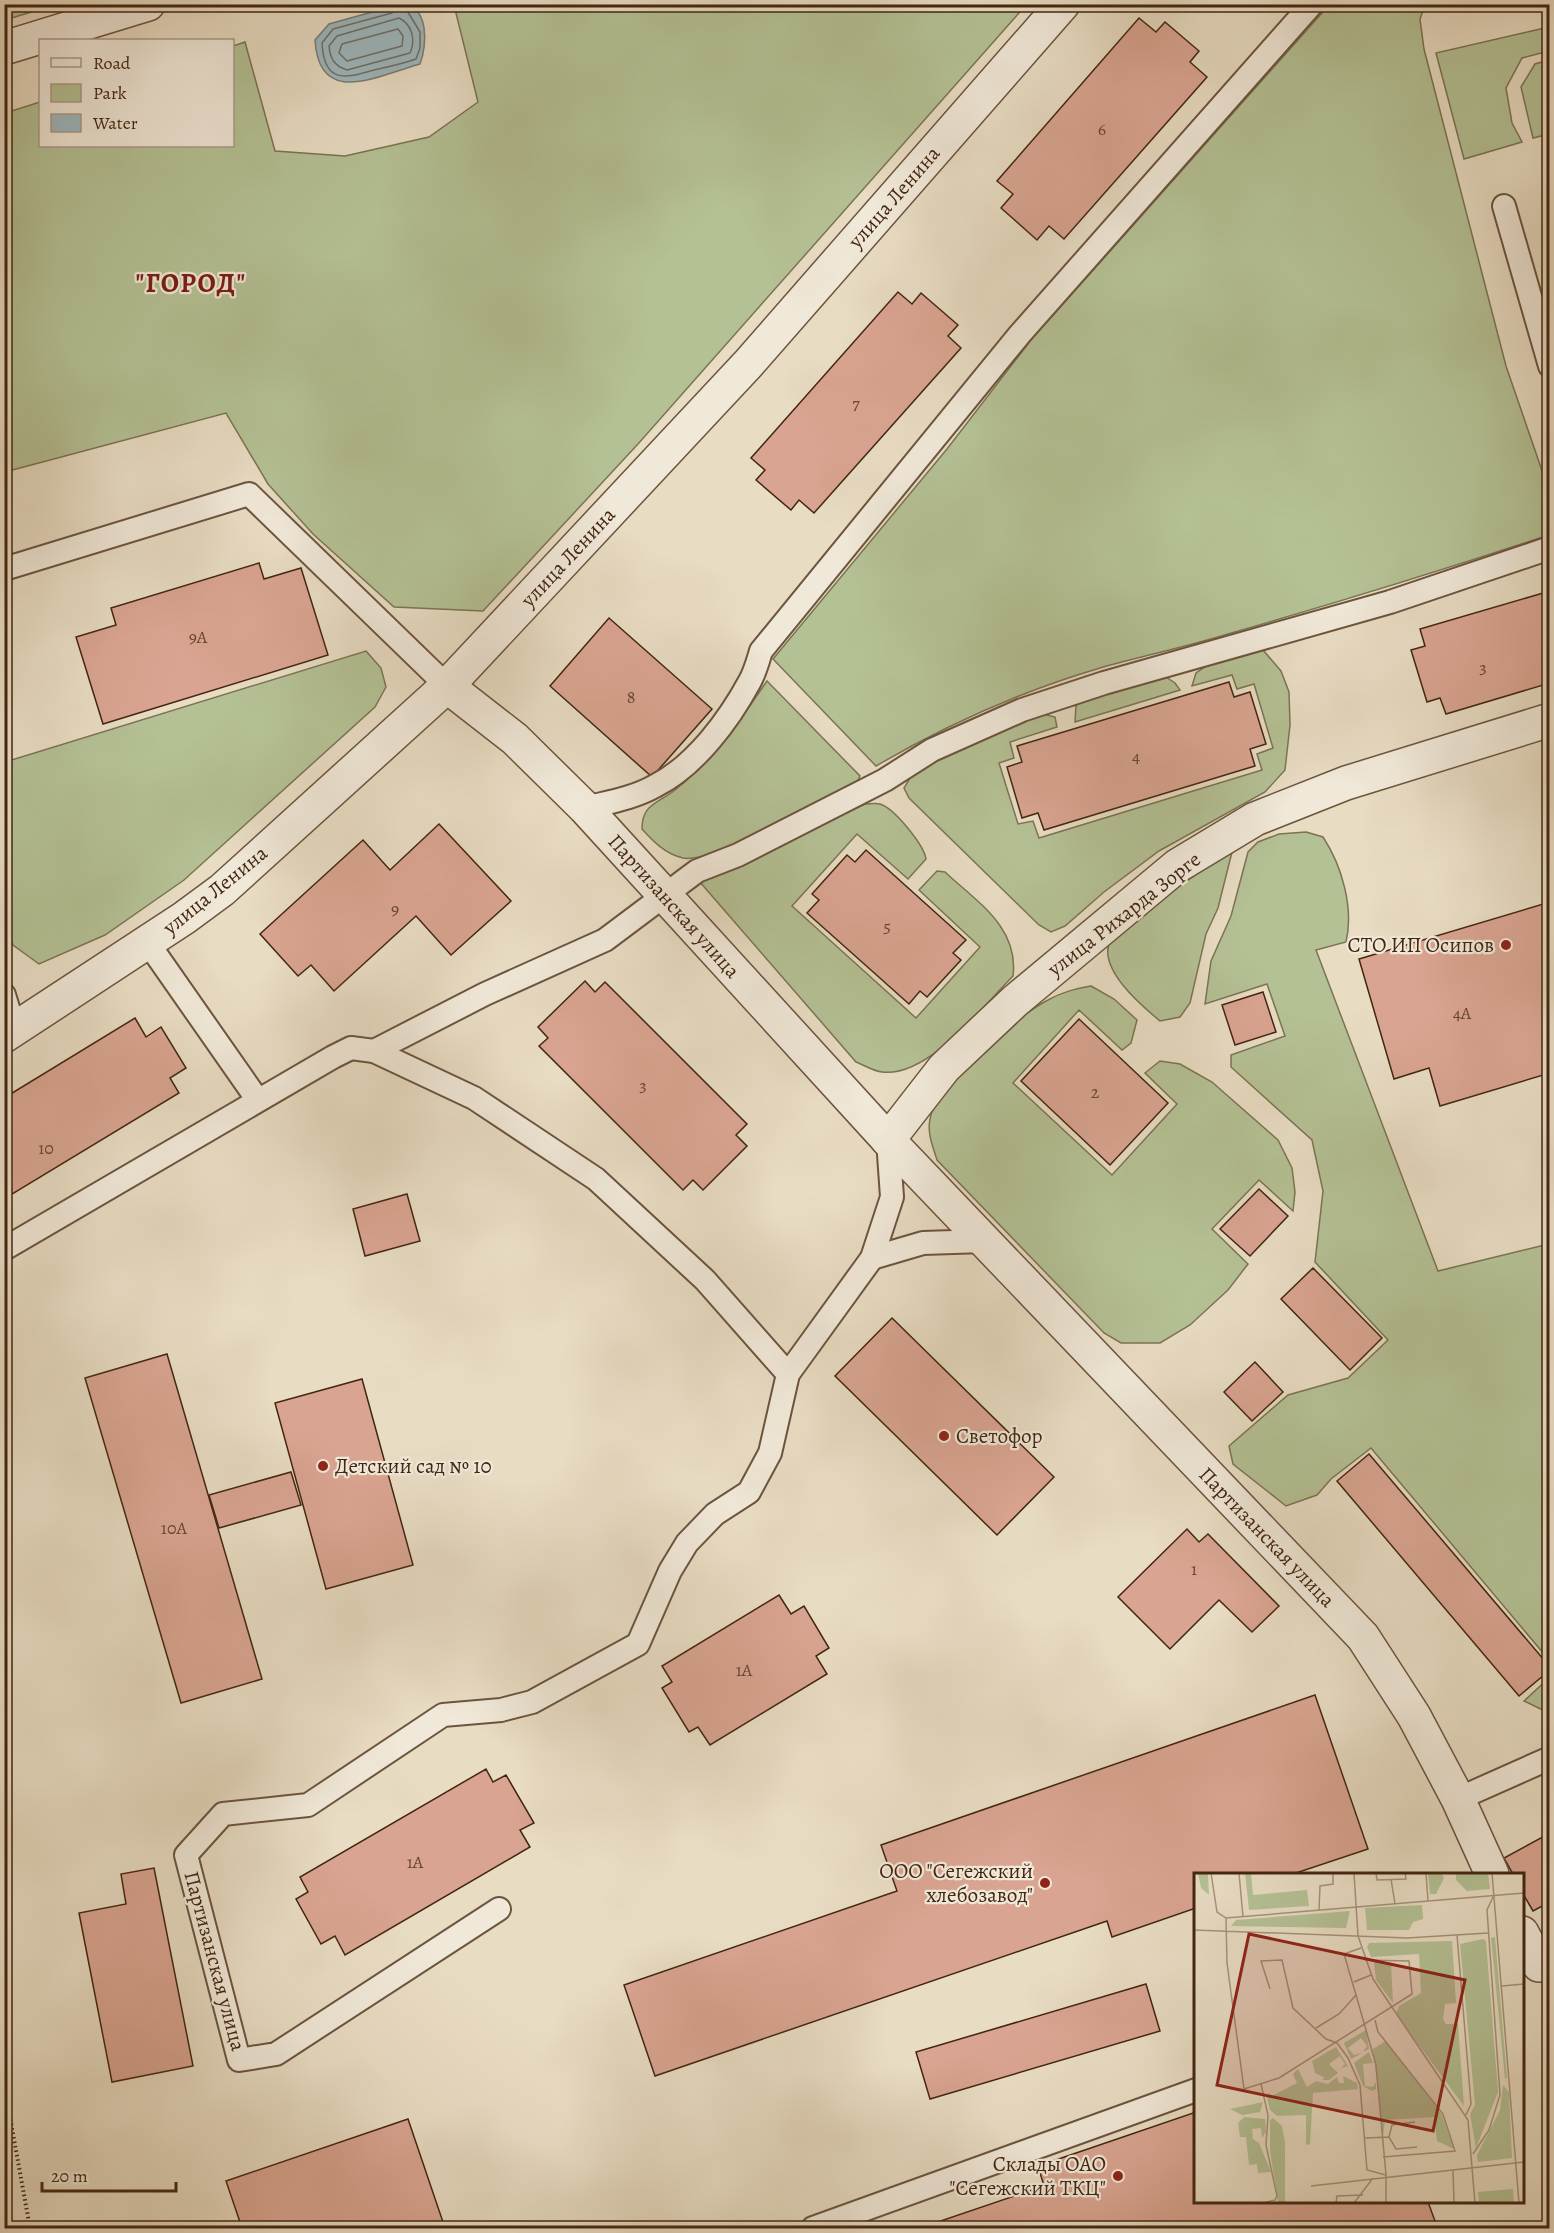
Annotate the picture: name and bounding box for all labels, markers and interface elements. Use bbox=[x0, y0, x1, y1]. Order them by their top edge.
legend bbox=[39, 39, 234, 147]
text: Road bbox=[93, 51, 131, 75]
text: Park bbox=[93, 81, 127, 105]
text: Water bbox=[92, 111, 138, 135]
house number: 6 bbox=[1098, 117, 1106, 141]
street label: улица Ленина bbox=[841, 140, 946, 255]
district label: "ГОРОД" bbox=[135, 265, 247, 301]
house number: 7 bbox=[852, 391, 860, 415]
street label: улица Ленина bbox=[514, 501, 622, 614]
house number: 9А bbox=[189, 625, 208, 649]
house number: 3 bbox=[1479, 655, 1487, 679]
house number: 8 bbox=[627, 685, 635, 709]
house number: 4 bbox=[1132, 744, 1140, 768]
street label: Партизанская улица bbox=[602, 828, 746, 984]
street label: улица Ленина bbox=[156, 839, 273, 941]
street label: улица Рихарда Зорге bbox=[1041, 845, 1206, 983]
house number: 9 bbox=[391, 897, 399, 921]
house number: 5 bbox=[883, 914, 891, 938]
place label: СТО ИП Осипов bbox=[1348, 931, 1494, 959]
marker: СТО ИП Осипов bbox=[1499, 938, 1513, 952]
house number: 4А bbox=[1453, 1001, 1472, 1025]
house number: 3 bbox=[639, 1073, 647, 1097]
house number: 2 bbox=[1091, 1080, 1100, 1104]
house number: 10 bbox=[38, 1136, 54, 1160]
place label: Светофор bbox=[956, 1422, 1043, 1450]
marker: Светофор bbox=[937, 1429, 951, 1443]
place label: Детский сад № 10 bbox=[335, 1452, 492, 1480]
marker: Детский сад № 10 bbox=[316, 1459, 330, 1473]
street label: Партизанская улица bbox=[1193, 1461, 1342, 1613]
house number: 10А bbox=[161, 1516, 188, 1540]
house number: 1 bbox=[1191, 1557, 1197, 1581]
house number: 1А bbox=[736, 1658, 753, 1682]
house number: 1А bbox=[407, 1850, 424, 1874]
place label: ООО "Сегежский хлебозавод" bbox=[879, 1857, 1033, 1909]
street label: Партизанская улица bbox=[178, 1868, 253, 2054]
inset map bbox=[1194, 1873, 1524, 2203]
marker: ООО "Сегежский хлебозавод" bbox=[1038, 1876, 1052, 1890]
place label: Склады ОАО "Сегежский ТКЦ" bbox=[949, 2150, 1106, 2202]
scale bar bbox=[42, 2155, 176, 2193]
text: 20 m bbox=[51, 2164, 88, 2188]
marker: Склады ОАО "Сегежский ТКЦ" bbox=[1111, 2169, 1125, 2183]

